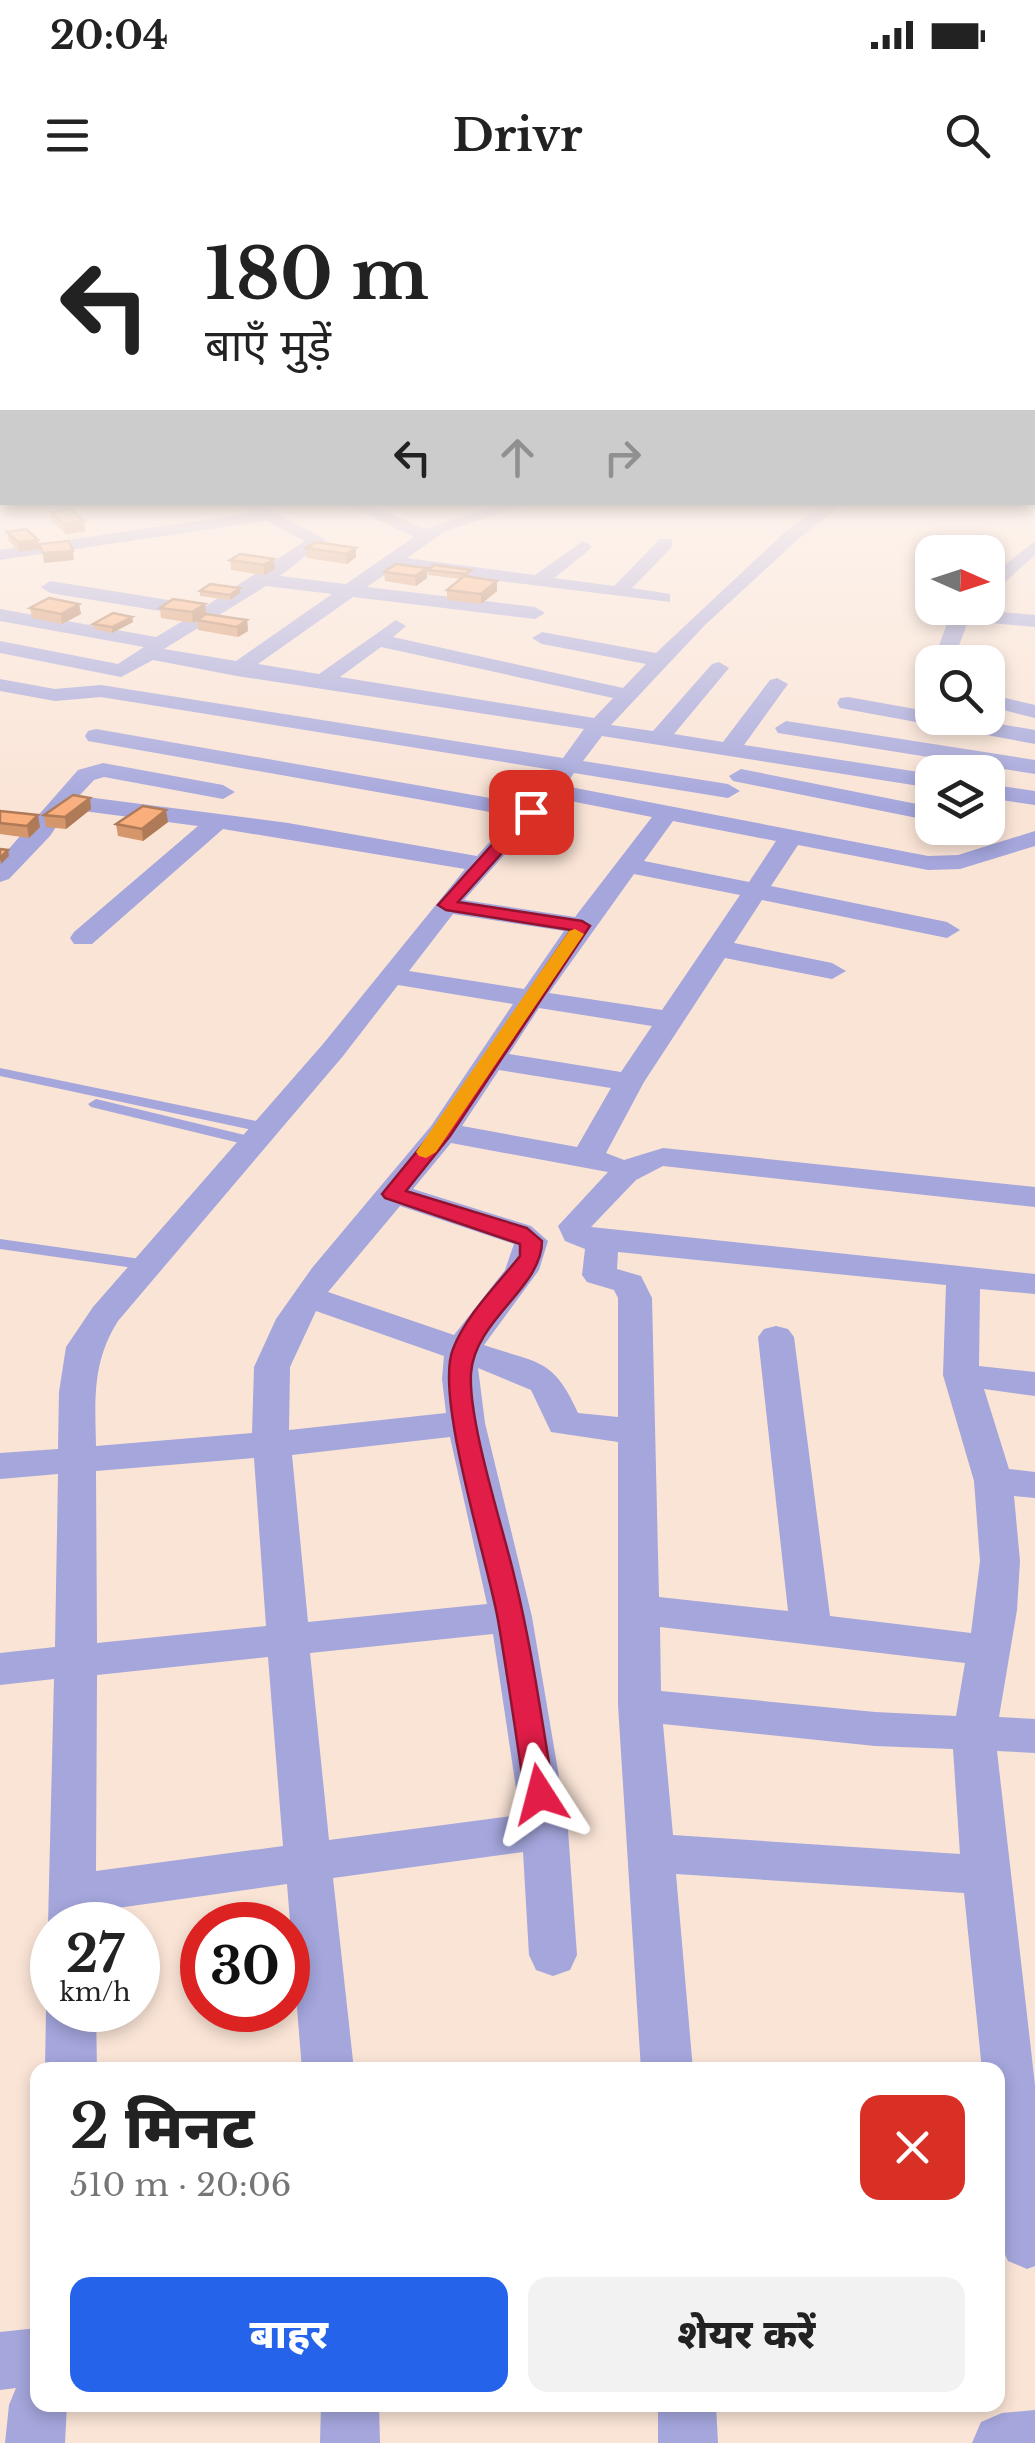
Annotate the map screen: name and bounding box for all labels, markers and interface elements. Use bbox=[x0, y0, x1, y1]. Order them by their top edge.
text: 20:04 bbox=[50, 12, 168, 59]
text: Drivr bbox=[452, 107, 583, 163]
icon: menu bbox=[40, 108, 95, 163]
icon: search bbox=[940, 108, 995, 163]
text: 180 m bbox=[205, 231, 429, 318]
icon: left bbox=[40, 240, 170, 370]
text: बाएँ मुड़ें bbox=[205, 317, 331, 373]
icon: left bbox=[385, 430, 440, 485]
icon: ahead bbox=[490, 430, 545, 485]
icon: right bbox=[595, 430, 650, 485]
north arrow bbox=[915, 535, 1005, 625]
map controls bbox=[915, 535, 1005, 845]
button: search bbox=[915, 645, 1005, 735]
button: layers bbox=[915, 755, 1005, 845]
pin bbox=[489, 770, 574, 855]
icon: arrive bbox=[504, 785, 559, 840]
position arrow bbox=[488, 1742, 592, 1846]
speed limit sign: 30 bbox=[180, 1902, 310, 2032]
text: 27 bbox=[66, 1923, 124, 1986]
text: km/h bbox=[60, 1977, 130, 2008]
text: 2 मिनट bbox=[70, 2090, 254, 2164]
button: close bbox=[860, 2095, 965, 2200]
text: 510 m · 20:06 bbox=[70, 2165, 291, 2205]
button: बाहर bbox=[70, 2277, 508, 2392]
button: शेयर करें bbox=[528, 2277, 965, 2392]

